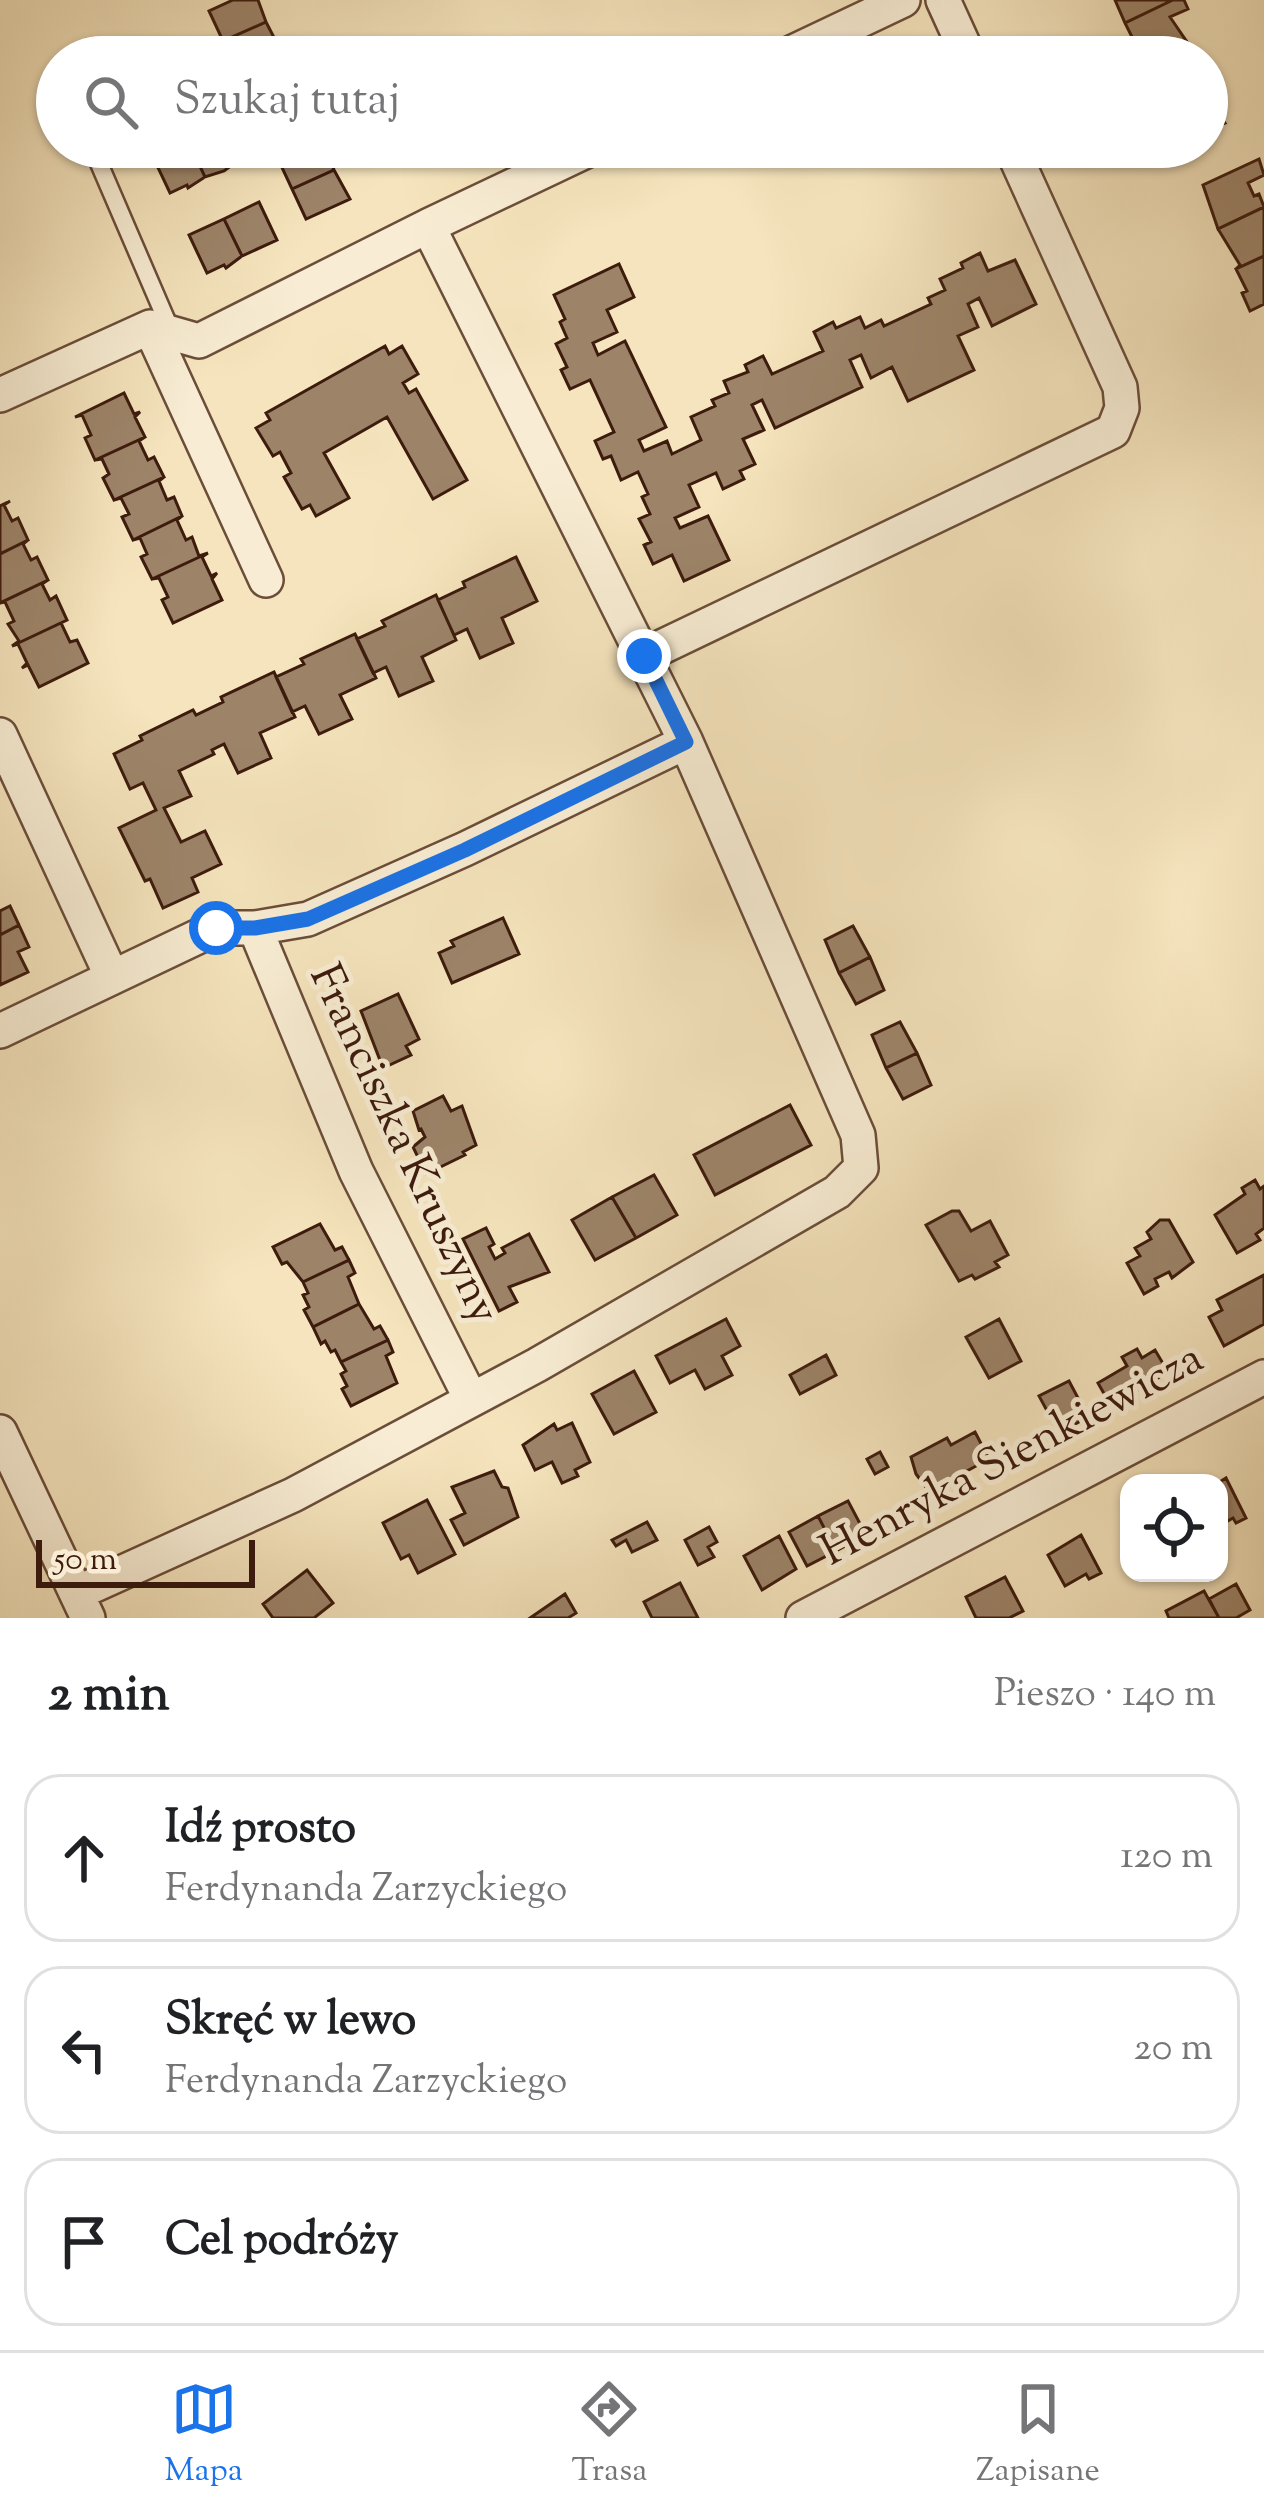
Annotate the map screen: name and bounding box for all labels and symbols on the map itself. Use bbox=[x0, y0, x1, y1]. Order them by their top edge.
route end bbox=[617, 629, 671, 683]
route start bbox=[189, 901, 243, 955]
street label: Franciszka Kruszyny bbox=[290, 955, 514, 1335]
street label: Henryka Sienkiewicza bbox=[810, 1328, 1216, 1586]
scale bar bbox=[36, 1534, 255, 1587]

